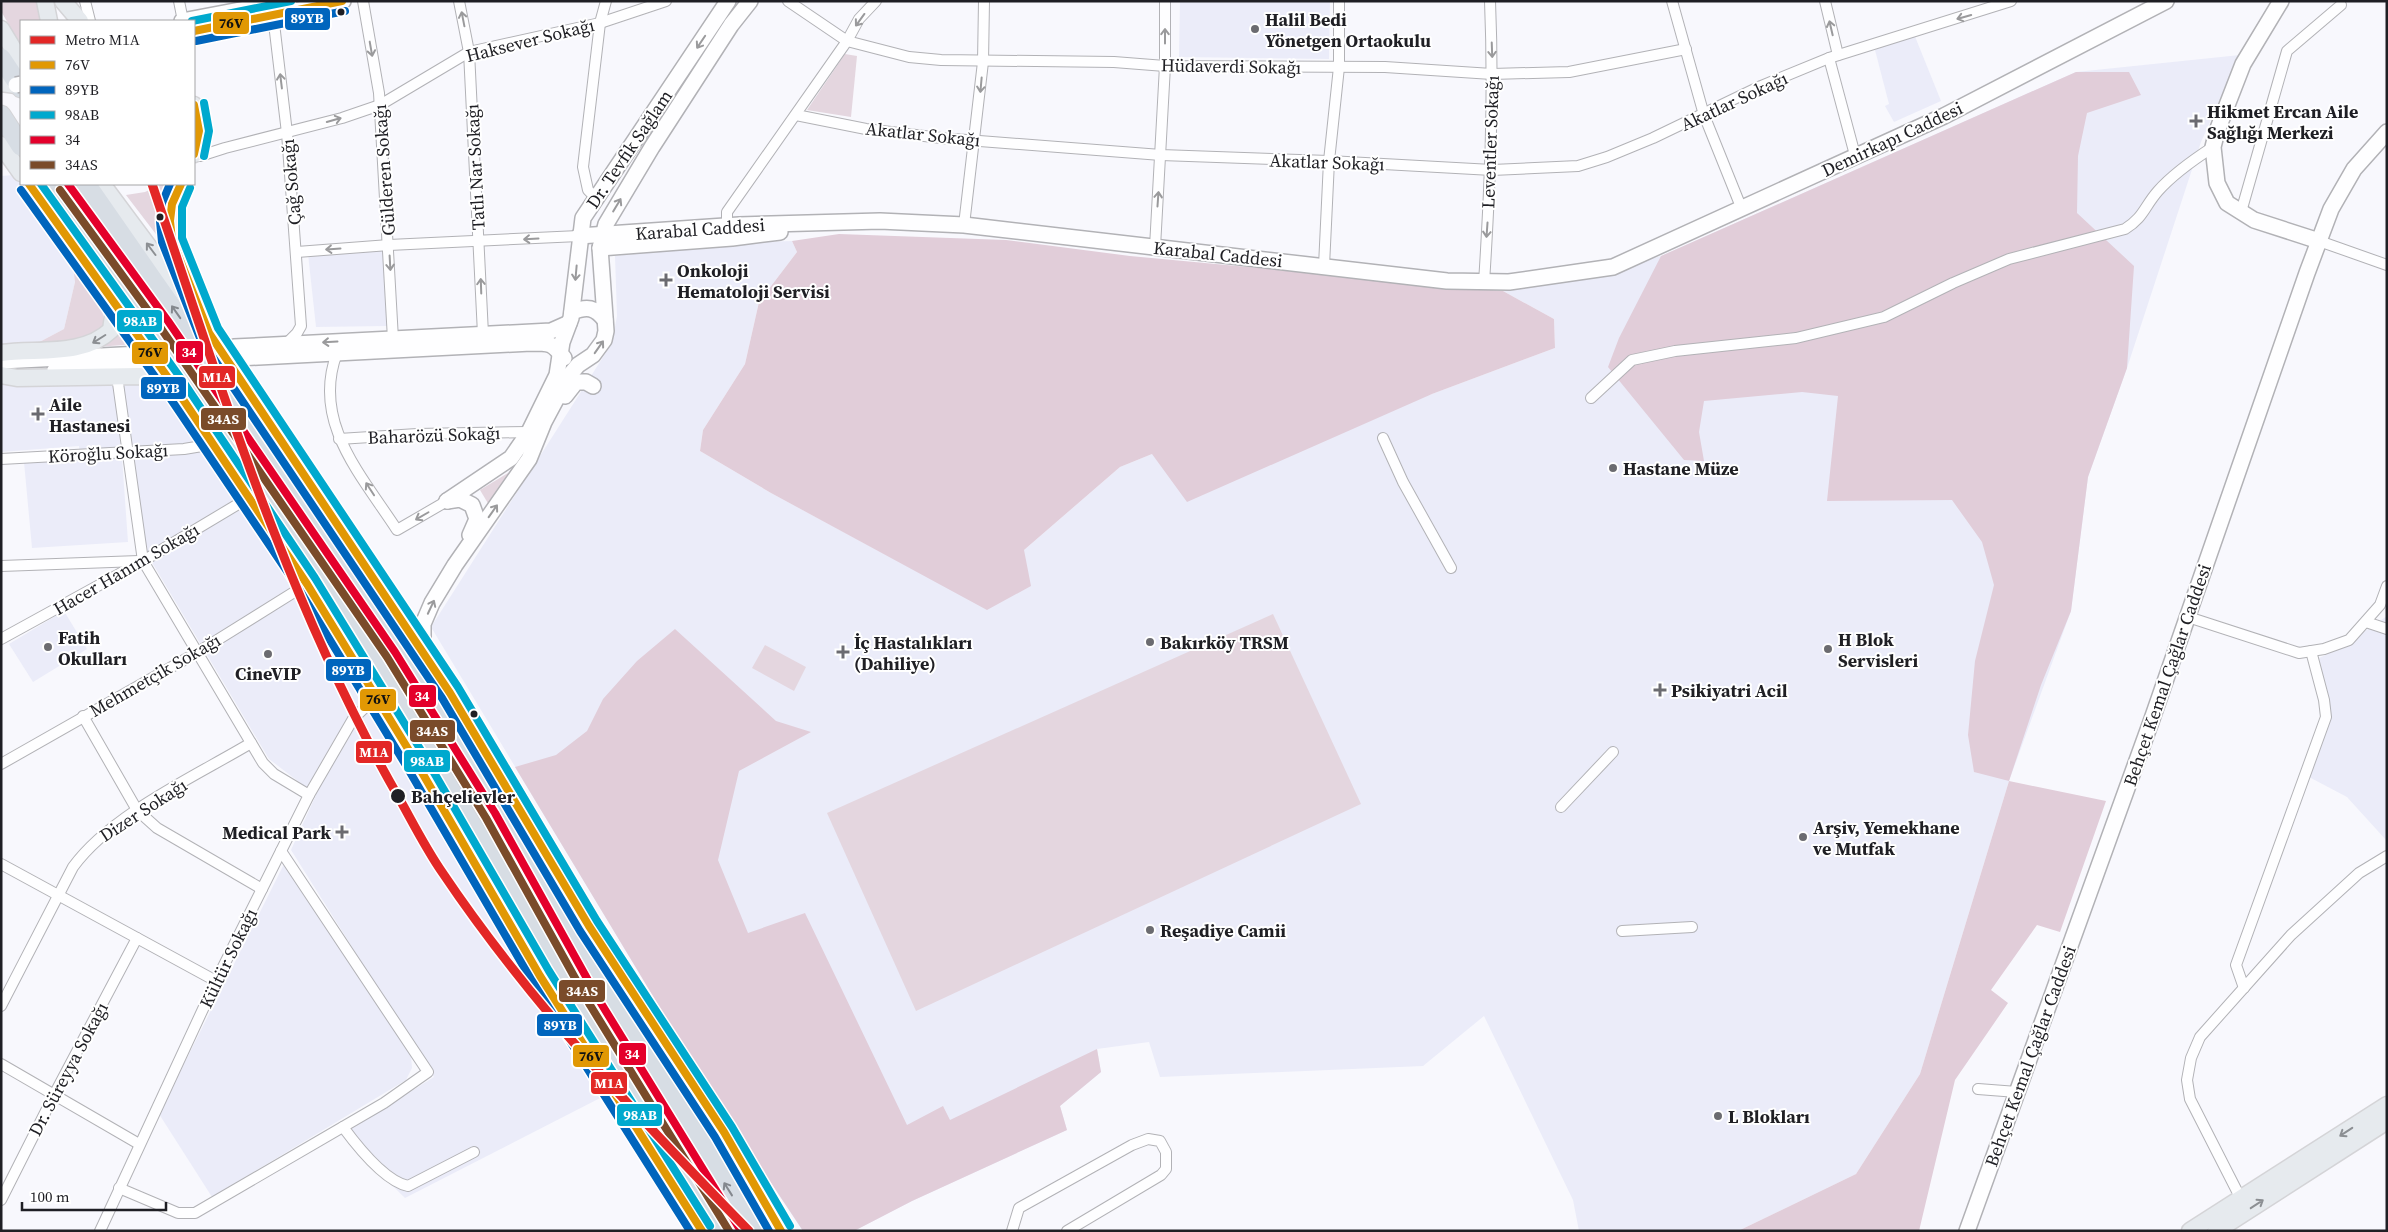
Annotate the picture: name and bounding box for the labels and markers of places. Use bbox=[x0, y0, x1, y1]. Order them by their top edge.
unlabelled marker bbox=[336, 7, 346, 17]
place label: Halil Bedi Yönetgen Ortaokulu bbox=[1265, 7, 1431, 53]
marker: Halil Bedi Yönetgen Ortaokulu bbox=[1249, 23, 1261, 35]
place label: Hikmet Ercan Aile Sağlığı Merkezi bbox=[2207, 99, 2358, 145]
marker: Hikmet Ercan Aile Sağlığı Merkezi bbox=[2189, 114, 2203, 128]
unlabelled marker bbox=[155, 212, 165, 222]
place label: Onkoloji Hematoloji Servisi bbox=[677, 258, 830, 304]
marker: Onkoloji Hematoloji Servisi bbox=[659, 273, 673, 287]
place label: Aile Hastanesi bbox=[49, 392, 131, 438]
marker: Aile Hastanesi bbox=[31, 407, 45, 421]
place label: Hastane Müze bbox=[1623, 456, 1739, 481]
marker: Hastane Müze bbox=[1607, 462, 1619, 474]
place label: Fatih Okulları bbox=[58, 625, 127, 671]
place label: H Blok Servisleri bbox=[1838, 627, 1918, 673]
place label: İç Hastalıkları (Dahiliye) bbox=[854, 630, 973, 676]
place label: Bakırköy TRSM bbox=[1160, 630, 1289, 655]
marker: Bakırköy TRSM bbox=[1144, 636, 1156, 648]
marker: Fatih Okulları bbox=[42, 641, 54, 653]
marker: H Blok Servisleri bbox=[1822, 643, 1834, 655]
marker: İç Hastalıkları (Dahiliye) bbox=[836, 645, 850, 659]
marker: CineVIP bbox=[262, 648, 274, 660]
place label: CineVIP bbox=[235, 661, 301, 686]
place label: Psikiyatri Acil bbox=[1671, 678, 1788, 703]
marker: Psikiyatri Acil bbox=[1653, 683, 1667, 697]
unlabelled marker bbox=[469, 709, 479, 719]
place label: Bahçelievler bbox=[411, 784, 516, 809]
marker: Bahçelievler bbox=[389, 787, 407, 805]
place label: Arşiv, Yemekhane ve Mutfak bbox=[1812, 815, 1960, 861]
place label: Medical Park bbox=[222, 820, 331, 845]
marker: Medical Park bbox=[335, 825, 349, 839]
marker: Arşiv, Yemekhane ve Mutfak bbox=[1797, 831, 1809, 843]
place label: Reşadiye Camii bbox=[1160, 918, 1286, 943]
marker: Reşadiye Camii bbox=[1144, 924, 1156, 936]
place label: L Blokları bbox=[1728, 1104, 1810, 1129]
marker: L Blokları bbox=[1712, 1110, 1724, 1122]

